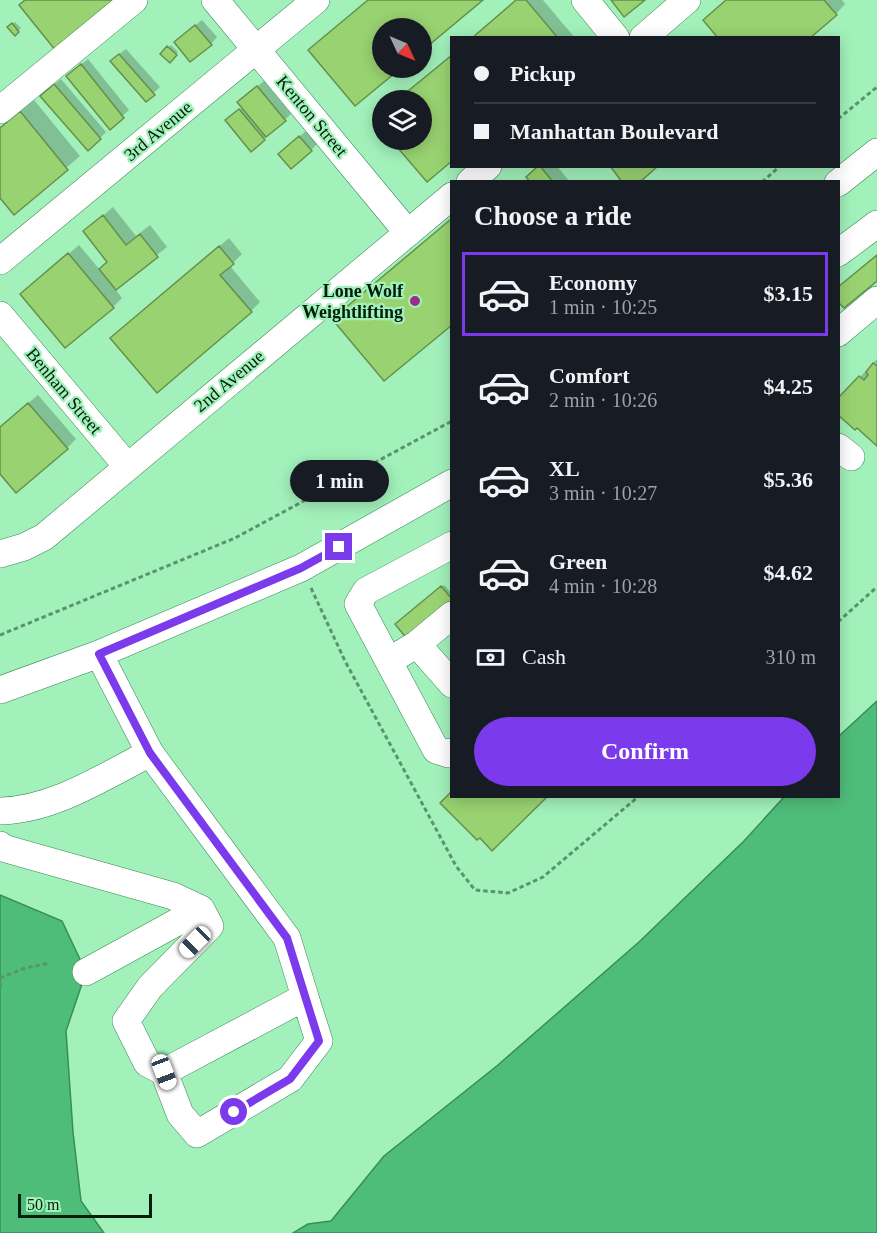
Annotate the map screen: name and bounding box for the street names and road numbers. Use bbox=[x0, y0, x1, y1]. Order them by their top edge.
street label: Kenton Street bbox=[272, 71, 352, 161]
street label: 3rd Avenue bbox=[120, 97, 196, 165]
street label: Benham Street bbox=[22, 344, 106, 438]
street label: 2nd Avenue bbox=[190, 346, 268, 416]

